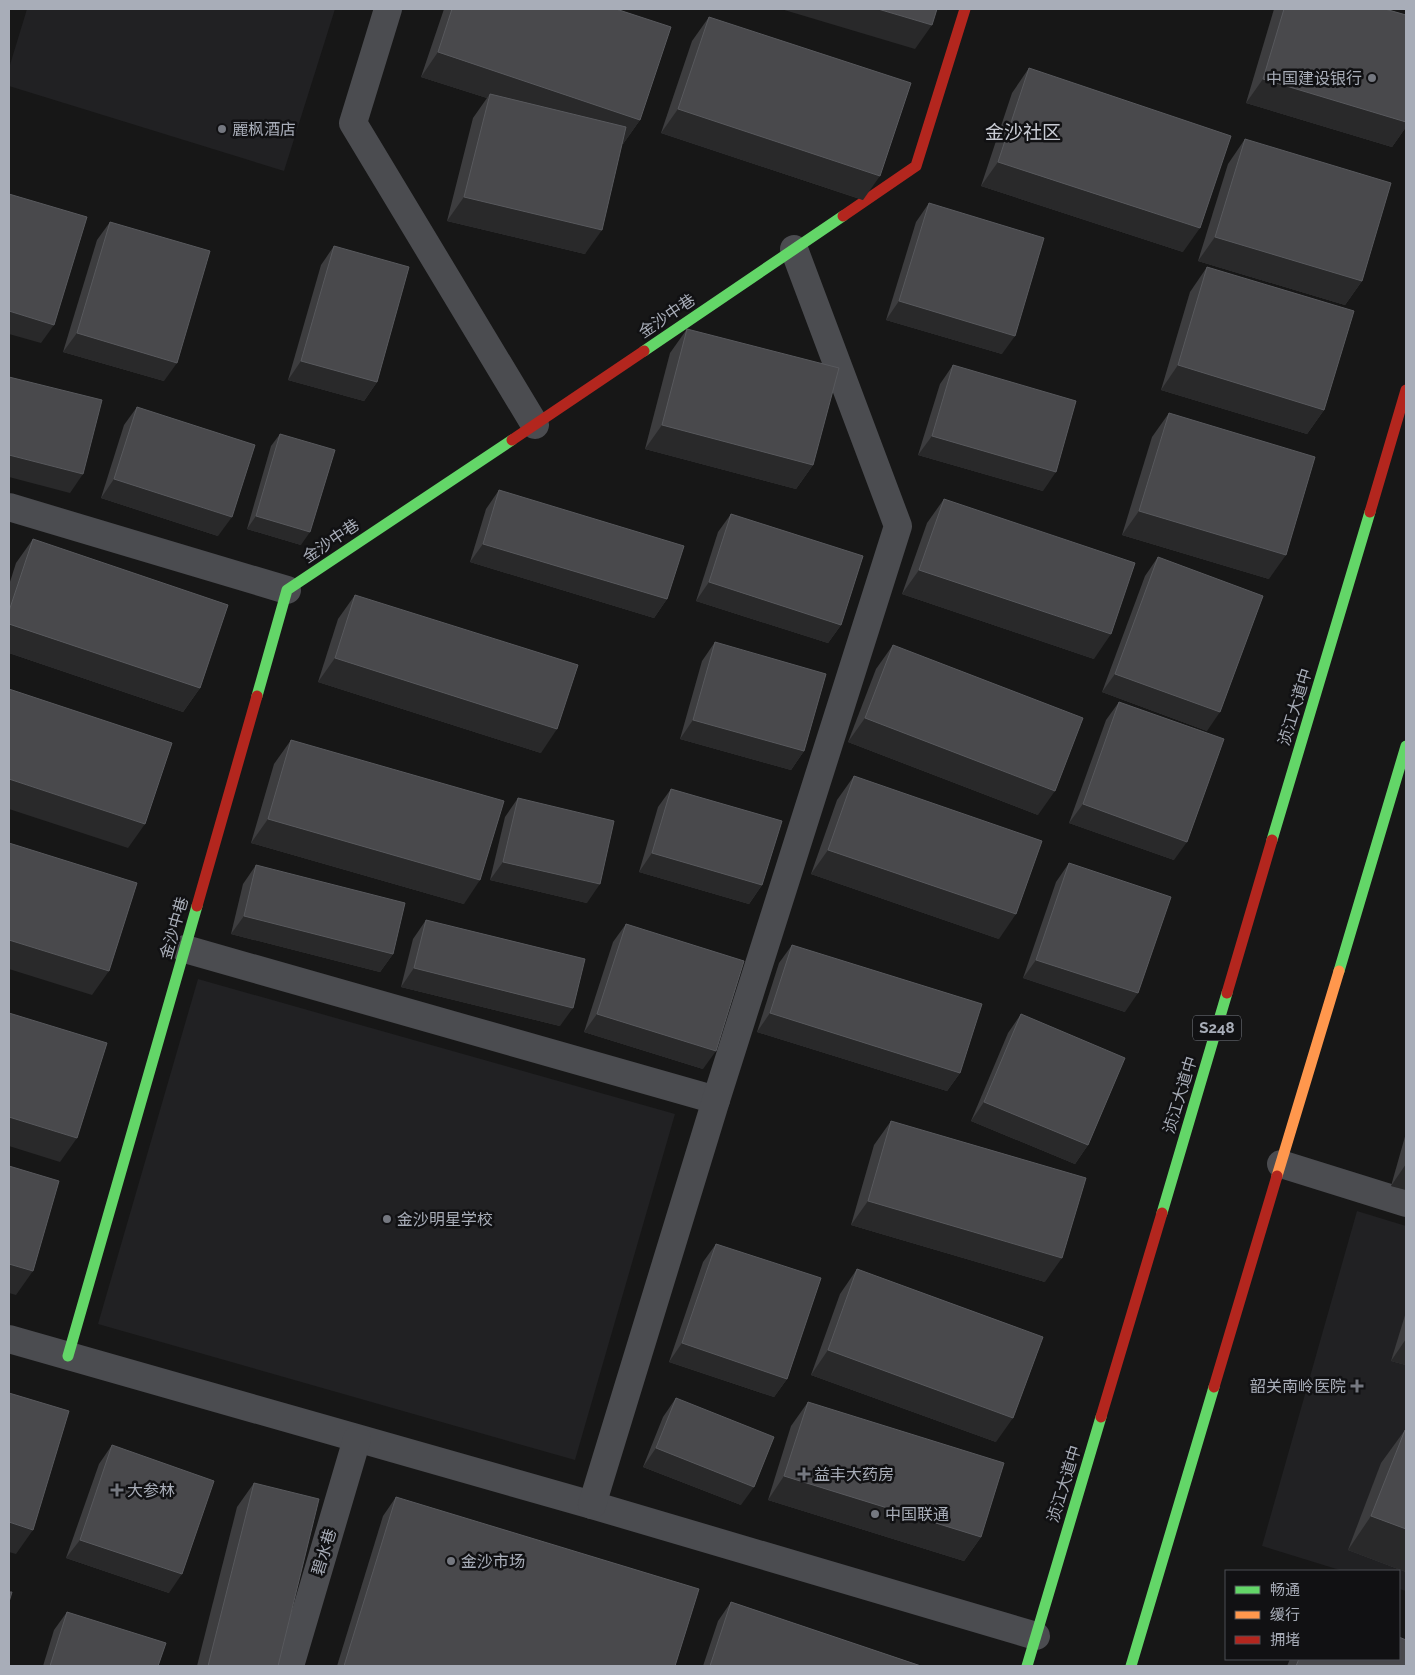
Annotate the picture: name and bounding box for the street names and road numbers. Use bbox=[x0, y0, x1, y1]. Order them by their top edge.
street label: 金沙中巷 bbox=[635, 290, 699, 342]
street label: 金沙中巷 bbox=[299, 515, 363, 567]
street label: 浈江大道中 bbox=[1274, 666, 1316, 748]
street label: 金沙中巷 bbox=[156, 895, 192, 961]
road number: S248 bbox=[1193, 1016, 1241, 1040]
street label: 浈江大道中 bbox=[1159, 1054, 1201, 1136]
street label: 浈江大道中 bbox=[1043, 1443, 1085, 1525]
street label: 碧水巷 bbox=[308, 1526, 340, 1578]

